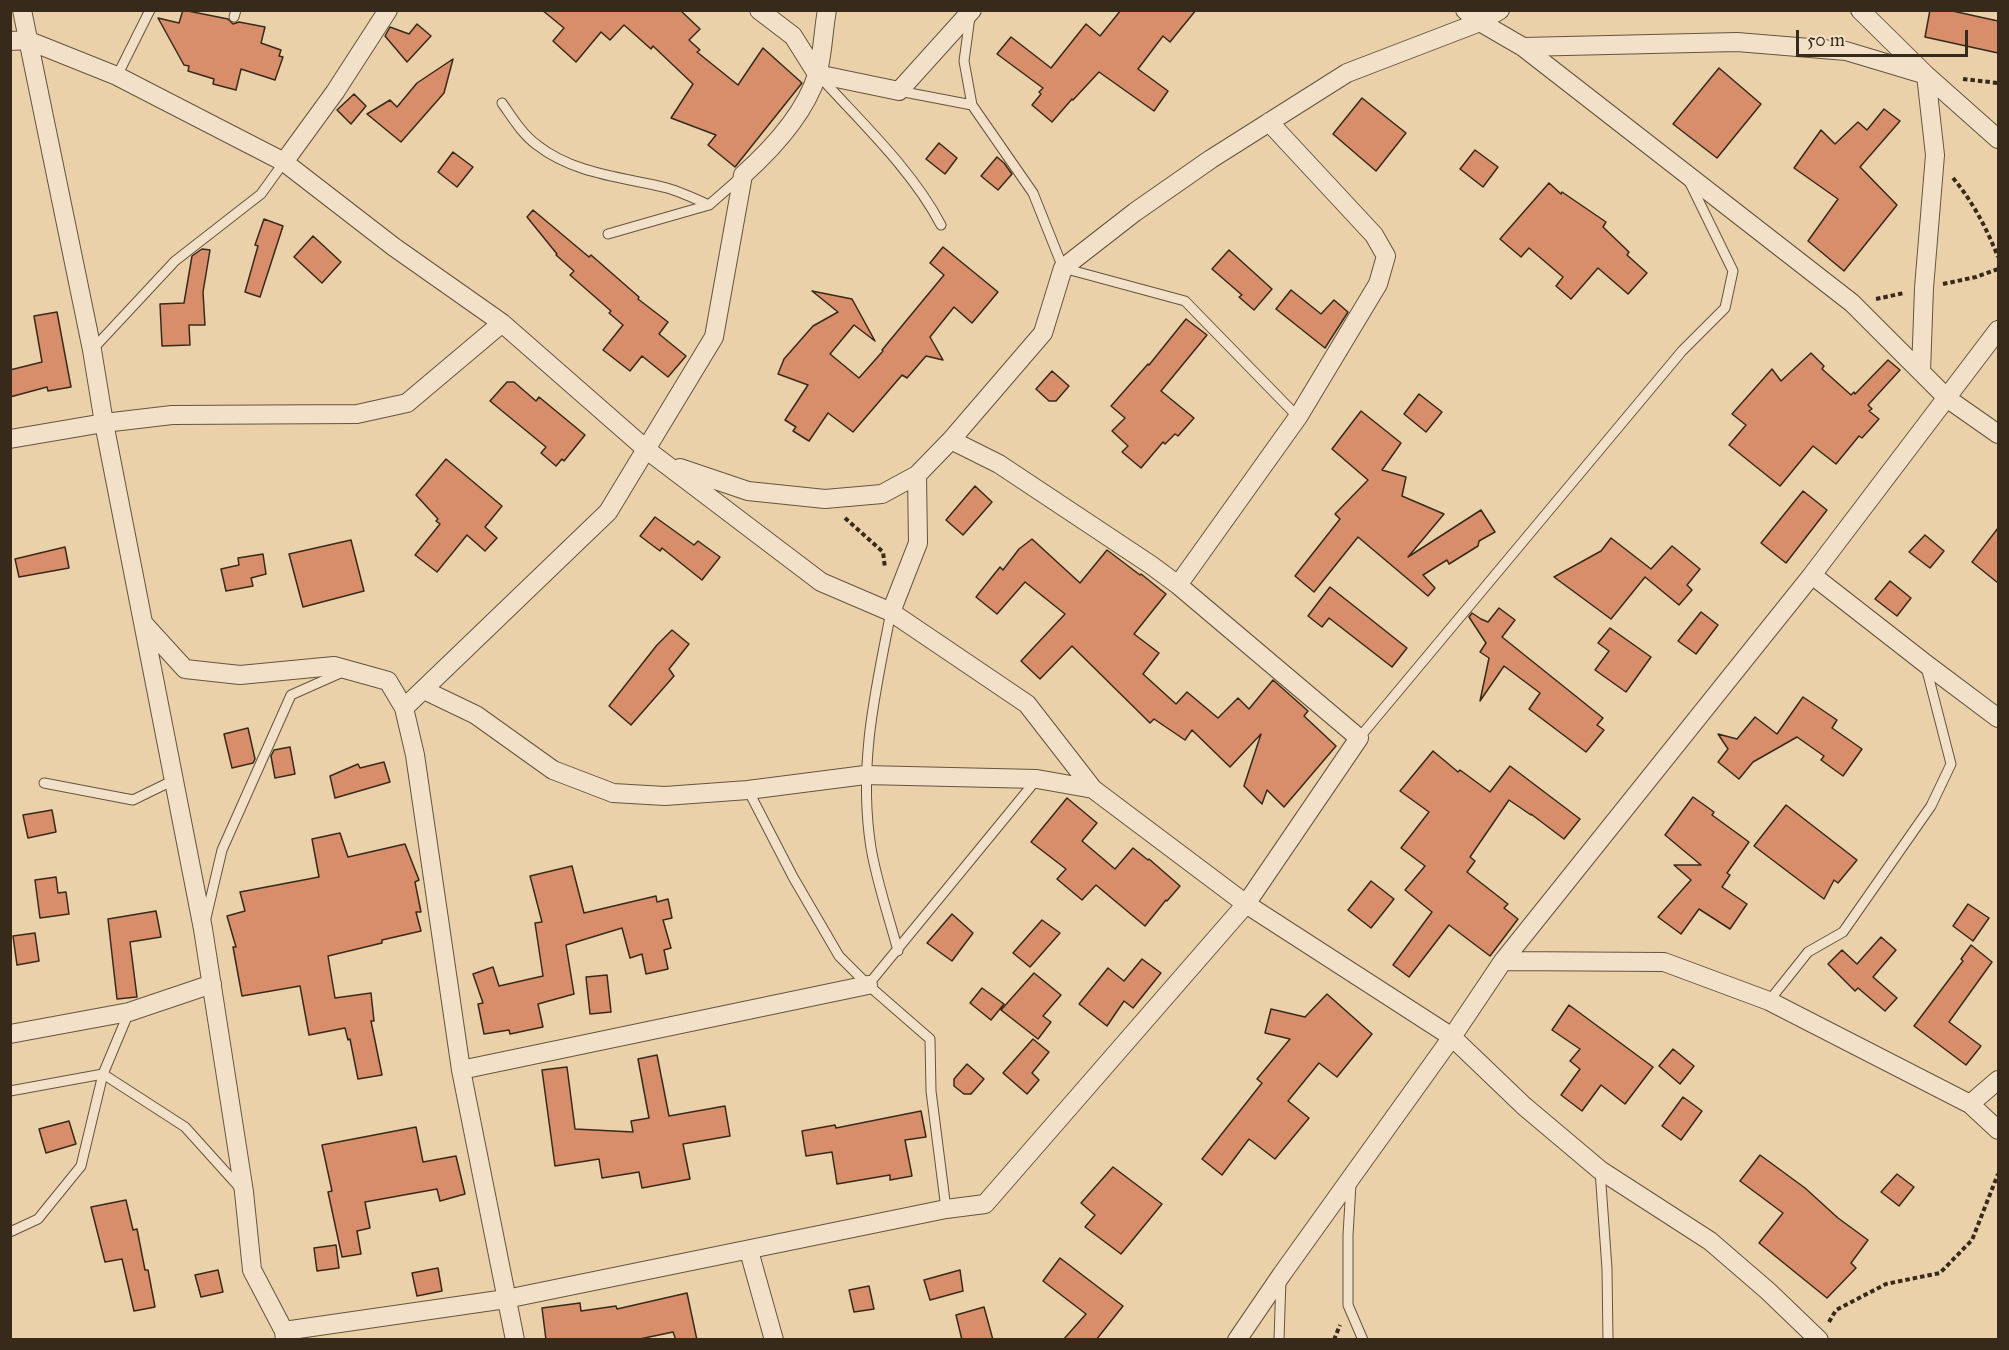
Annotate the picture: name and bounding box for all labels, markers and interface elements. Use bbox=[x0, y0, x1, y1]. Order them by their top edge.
scale bar bbox=[1799, 18, 1972, 56]
text: 50 m bbox=[1807, 29, 1845, 51]

